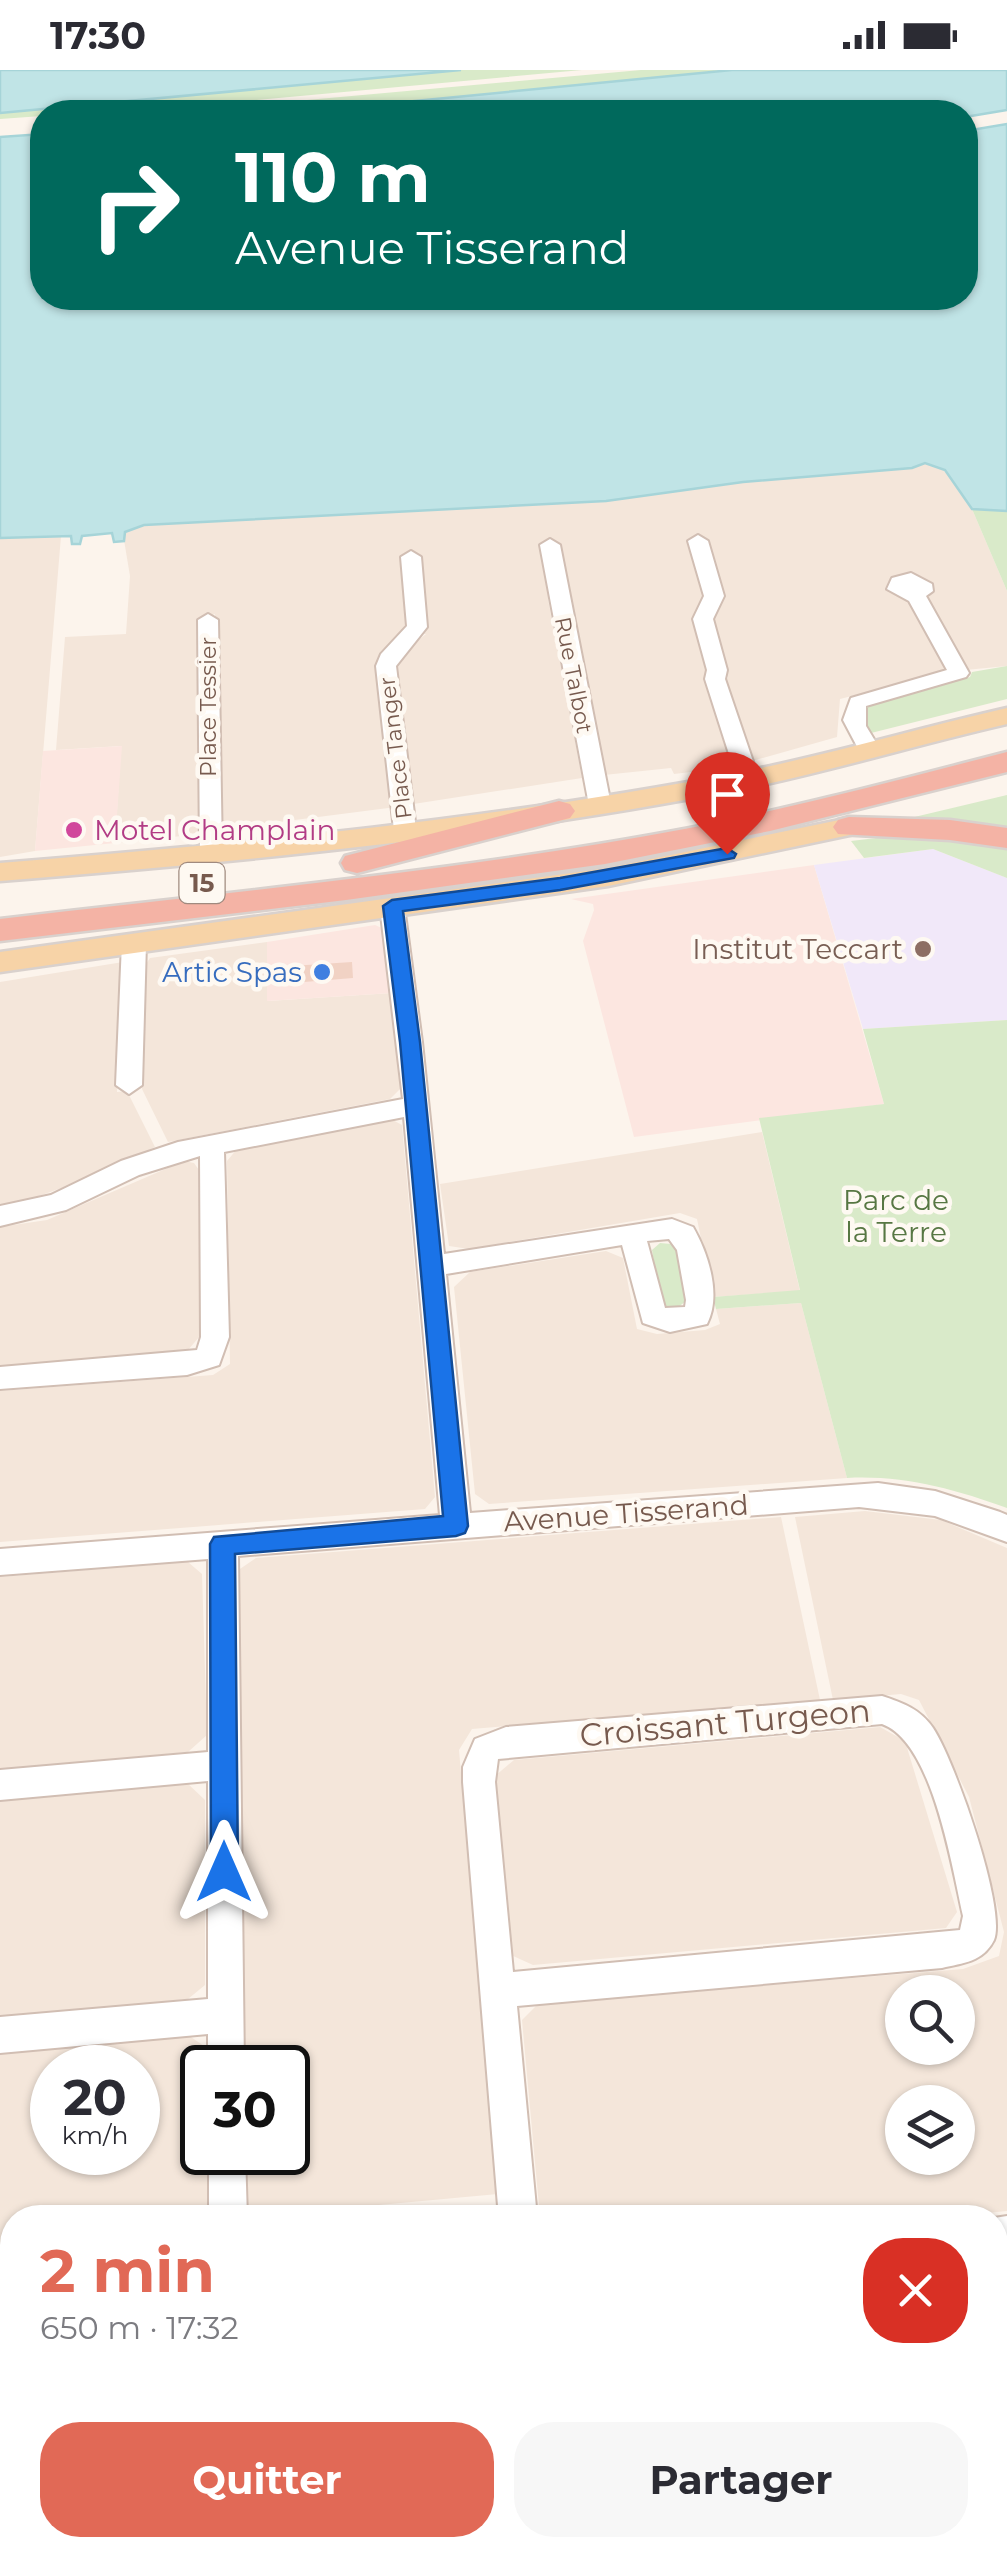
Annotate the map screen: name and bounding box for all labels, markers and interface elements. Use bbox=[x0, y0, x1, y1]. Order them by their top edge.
text: 17:30 bbox=[50, 12, 146, 59]
text: 110 m bbox=[235, 134, 431, 220]
icon: right bbox=[70, 140, 200, 270]
text: Avenue Tisserand bbox=[235, 220, 629, 275]
street label: Rue Talbot bbox=[549, 614, 598, 736]
street label: Place Tessier bbox=[195, 637, 222, 777]
street label: Place Tanger bbox=[373, 675, 418, 821]
pin bbox=[685, 752, 770, 855]
icon: arrive bbox=[700, 767, 755, 822]
place label: Motel Champlain bbox=[94, 813, 335, 847]
marker: Motel Champlain bbox=[63, 819, 85, 841]
road number: 15 bbox=[180, 863, 224, 903]
place label: Institut Teccart bbox=[692, 932, 903, 966]
marker: Institut Teccart bbox=[912, 938, 934, 960]
place label: Artic Spas bbox=[162, 955, 302, 989]
marker: Artic Spas bbox=[311, 961, 333, 983]
park label: Parc de la Terre bbox=[843, 1183, 949, 1249]
street label: Avenue Tisserand bbox=[502, 1487, 750, 1539]
street label: Croissant Turgeon bbox=[578, 1690, 872, 1755]
position arrow bbox=[172, 1820, 276, 1924]
map controls bbox=[885, 1975, 975, 2175]
button: search bbox=[885, 1975, 975, 2065]
speed limit sign: 30 bbox=[180, 2045, 310, 2175]
text: 20 bbox=[63, 2067, 127, 2128]
button: layers bbox=[885, 2085, 975, 2175]
text: km/h bbox=[62, 2120, 128, 2150]
text: 2 min bbox=[40, 2234, 215, 2307]
button: close bbox=[863, 2238, 968, 2343]
text: 650 m · 17:32 bbox=[40, 2308, 239, 2347]
button: Quitter bbox=[40, 2422, 494, 2537]
button: Partager bbox=[514, 2422, 968, 2537]

